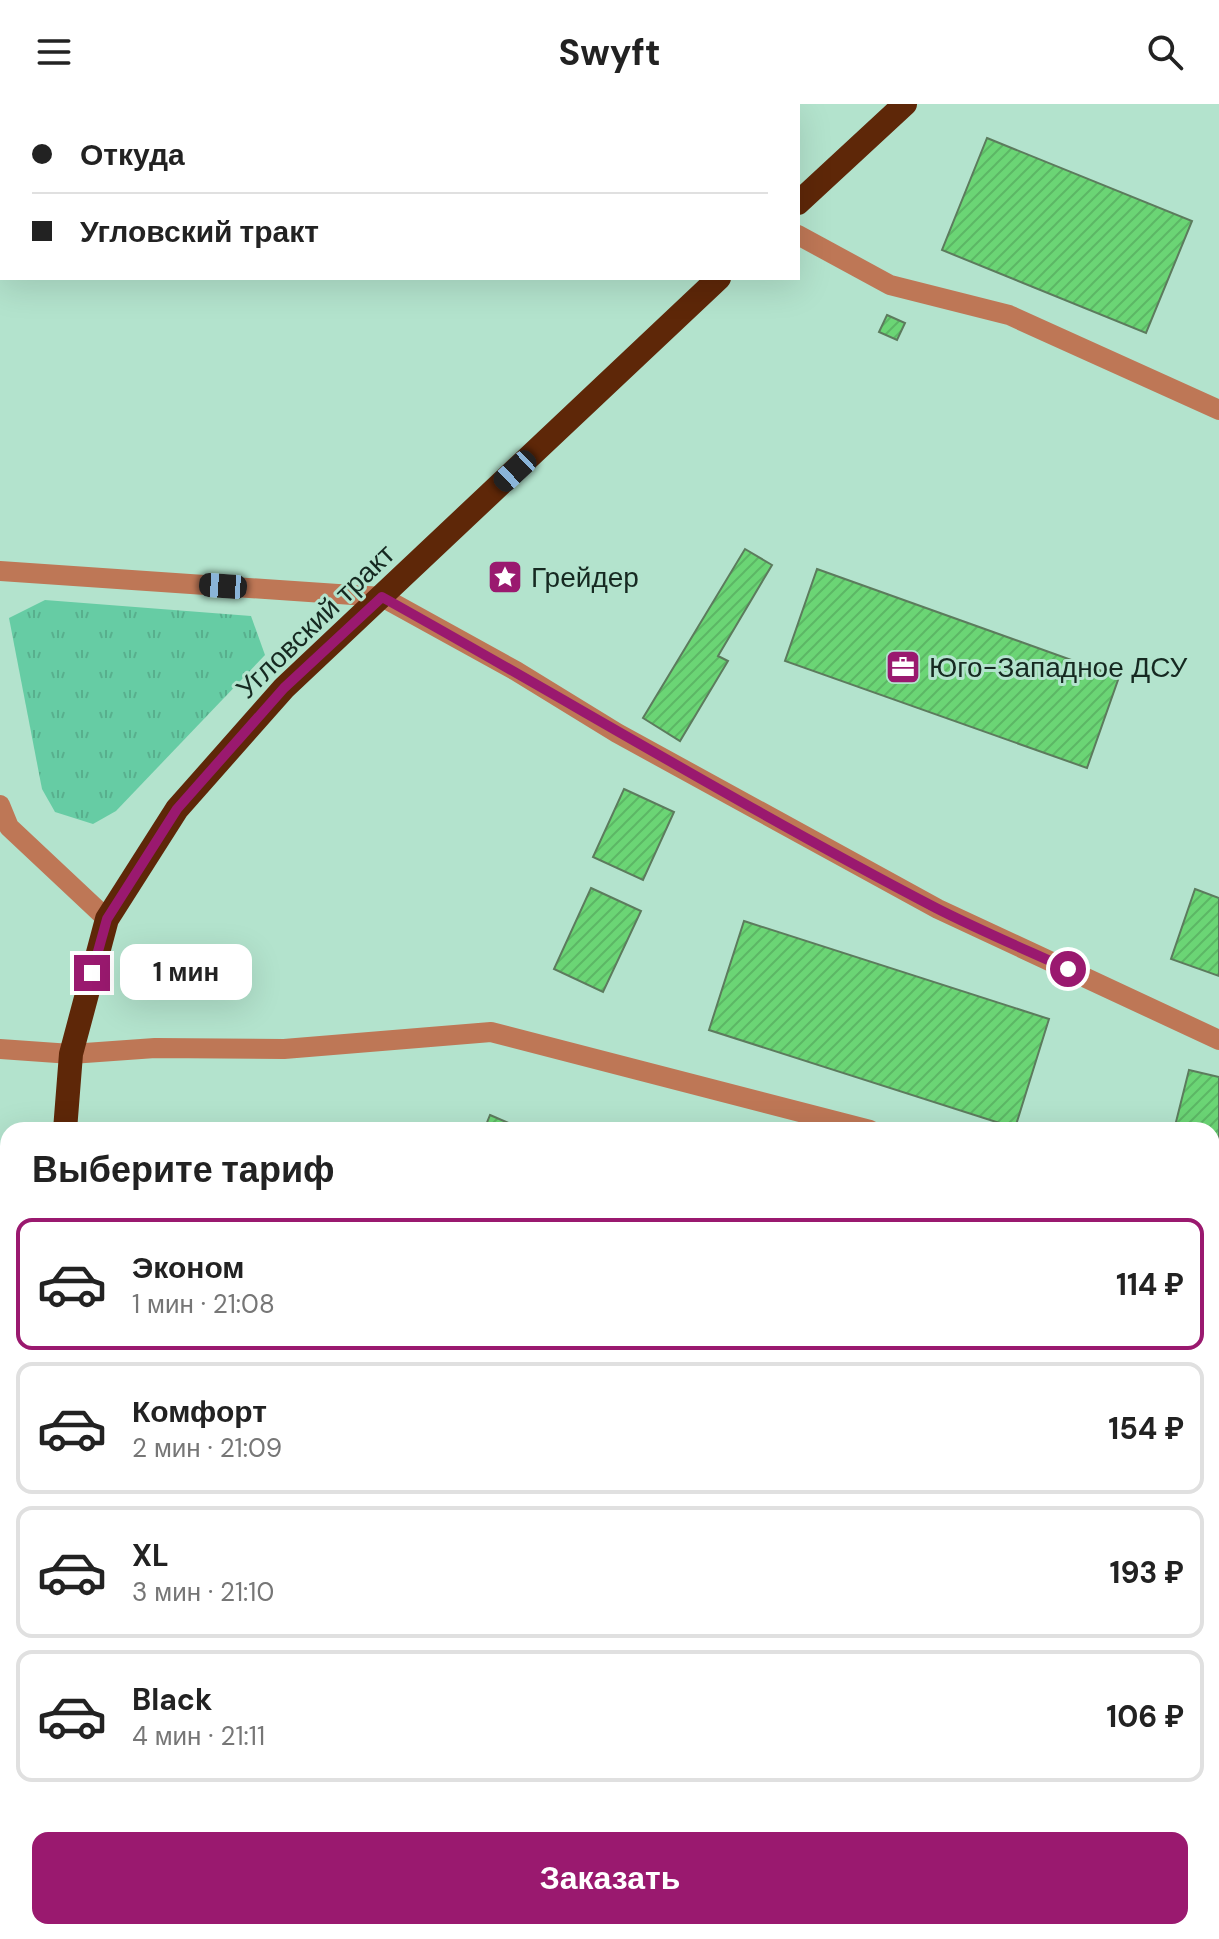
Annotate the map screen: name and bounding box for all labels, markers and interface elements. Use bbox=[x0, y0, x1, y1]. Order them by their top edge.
text: Swyft bbox=[559, 29, 660, 76]
icon: menu bbox=[32, 30, 76, 74]
icon: search bbox=[1143, 30, 1187, 74]
text: Откуда bbox=[80, 135, 185, 174]
text: Угловский тракт bbox=[80, 212, 319, 251]
car bbox=[489, 446, 541, 496]
street label: Угловский тракт bbox=[228, 536, 403, 707]
place icon: Грейдер bbox=[486, 558, 524, 596]
place label: Грейдер bbox=[531, 559, 639, 596]
car bbox=[198, 572, 248, 600]
office icon: Юго-Западное ДСУ bbox=[884, 648, 922, 686]
place label: Юго-Западное ДСУ bbox=[929, 649, 1187, 686]
callout: 1 мин bbox=[120, 945, 252, 1001]
route start bbox=[1050, 951, 1086, 987]
route end bbox=[74, 955, 110, 991]
text: 1 мин bbox=[153, 955, 219, 989]
text: Выберите тариф bbox=[32, 1146, 335, 1193]
icon: car bbox=[36, 1248, 108, 1320]
text: Эконом bbox=[132, 1248, 245, 1287]
text: 114 ₽ bbox=[1116, 1265, 1184, 1304]
text: 1 мин · 21:08 bbox=[132, 1287, 275, 1321]
icon: car bbox=[36, 1392, 108, 1464]
text: Комфорт bbox=[132, 1392, 267, 1431]
text: 154 ₽ bbox=[1108, 1409, 1184, 1448]
text: 2 мин · 21:09 bbox=[132, 1431, 282, 1465]
icon: car bbox=[36, 1536, 108, 1608]
text: XL bbox=[132, 1536, 169, 1575]
text: 193 ₽ bbox=[1109, 1553, 1184, 1592]
text: 3 мин · 21:10 bbox=[132, 1575, 274, 1609]
icon: car bbox=[36, 1680, 108, 1752]
text: Black bbox=[132, 1680, 212, 1719]
text: 106 ₽ bbox=[1106, 1697, 1184, 1736]
text: 4 мин · 21:11 bbox=[132, 1719, 265, 1753]
button: Заказать bbox=[32, 1832, 1188, 1924]

